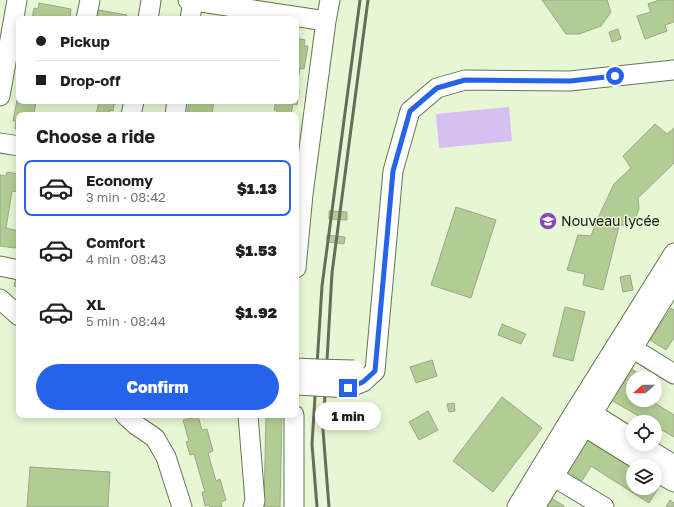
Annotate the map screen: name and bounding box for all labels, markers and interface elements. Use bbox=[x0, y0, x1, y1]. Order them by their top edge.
text: Pickup bbox=[60, 32, 110, 50]
route start bbox=[606, 67, 624, 85]
text: Drop-off bbox=[60, 71, 120, 89]
text: Choose a ride bbox=[36, 125, 155, 147]
icon: car bbox=[38, 170, 74, 206]
text: Economy bbox=[86, 171, 153, 189]
text: $1.13 bbox=[237, 179, 277, 197]
text: 3 min · 08:42 bbox=[86, 189, 166, 205]
school or university icon: Nouveau lycée bbox=[538, 211, 558, 231]
place label: Nouveau lycée bbox=[561, 212, 660, 229]
icon: car bbox=[38, 232, 74, 268]
text: Comfort bbox=[86, 233, 145, 251]
text: $1.53 bbox=[235, 241, 277, 259]
text: 4 min · 08:43 bbox=[86, 251, 166, 267]
icon: car bbox=[38, 294, 74, 330]
text: XL bbox=[86, 295, 105, 313]
text: $1.92 bbox=[235, 303, 277, 321]
text: 5 min · 08:44 bbox=[86, 313, 166, 329]
button: Confirm bbox=[36, 364, 279, 410]
north arrow bbox=[626, 371, 662, 407]
map controls bbox=[626, 371, 662, 495]
route end bbox=[339, 379, 357, 397]
callout: 1 min bbox=[315, 402, 381, 430]
text: 1 min bbox=[331, 408, 365, 424]
button: locate bbox=[626, 415, 662, 451]
button: layers bbox=[626, 459, 662, 495]

